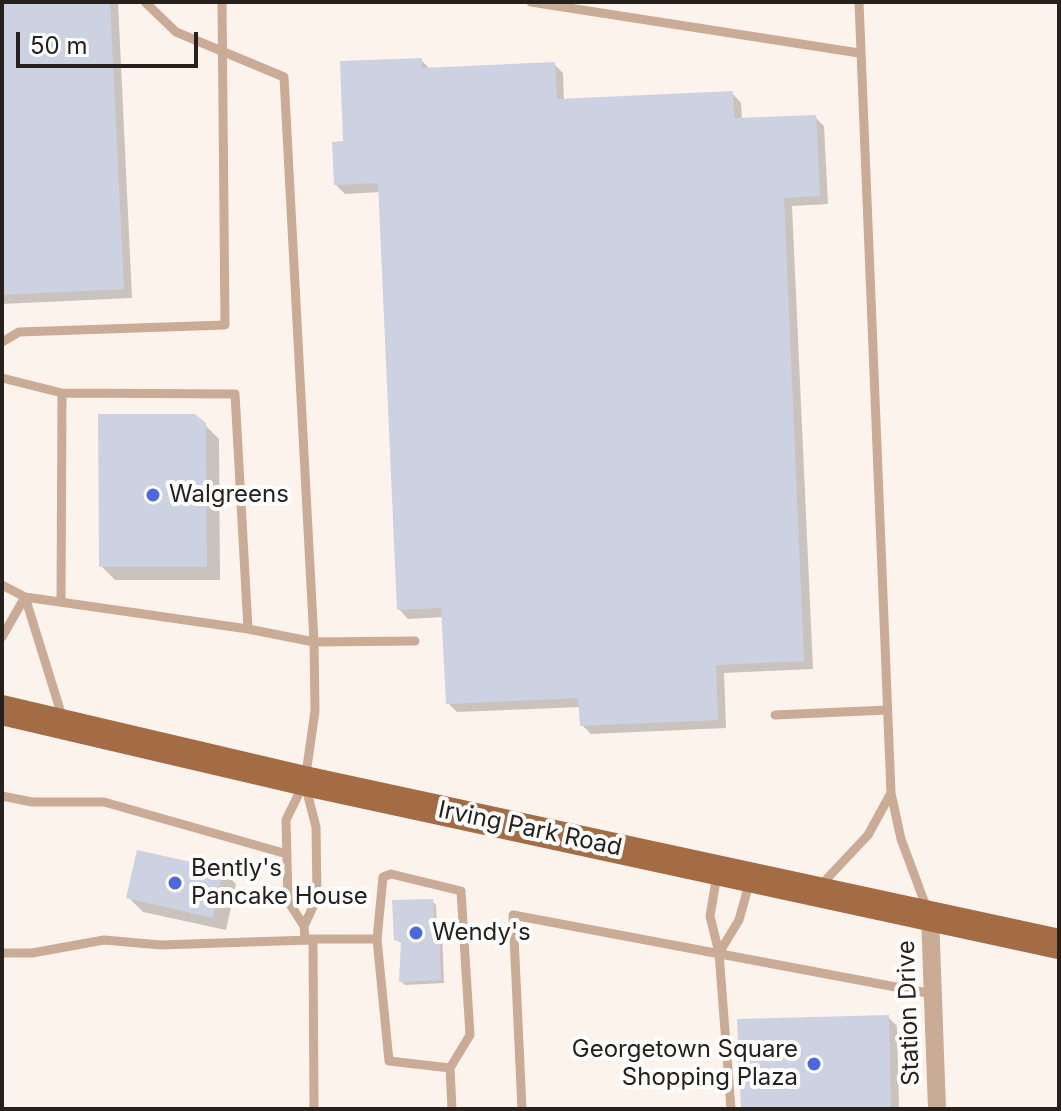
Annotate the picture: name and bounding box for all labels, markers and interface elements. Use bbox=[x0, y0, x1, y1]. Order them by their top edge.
scale bar bbox=[20, 16, 202, 66]
text: 50 m bbox=[30, 31, 88, 60]
place label: Walgreens bbox=[169, 481, 289, 509]
marker: Walgreens bbox=[144, 486, 162, 504]
street label: Irving Park Road bbox=[436, 795, 624, 863]
place label: Bently's Pancake House bbox=[191, 855, 368, 911]
marker: Bently's Pancake House bbox=[166, 874, 184, 892]
place label: Wendy's bbox=[432, 919, 531, 947]
marker: Wendy's bbox=[407, 924, 425, 942]
street label: Station Drive bbox=[892, 940, 926, 1086]
place label: Georgetown Square Shopping Plaza bbox=[572, 1036, 798, 1092]
marker: Georgetown Square Shopping Plaza bbox=[805, 1055, 823, 1073]

